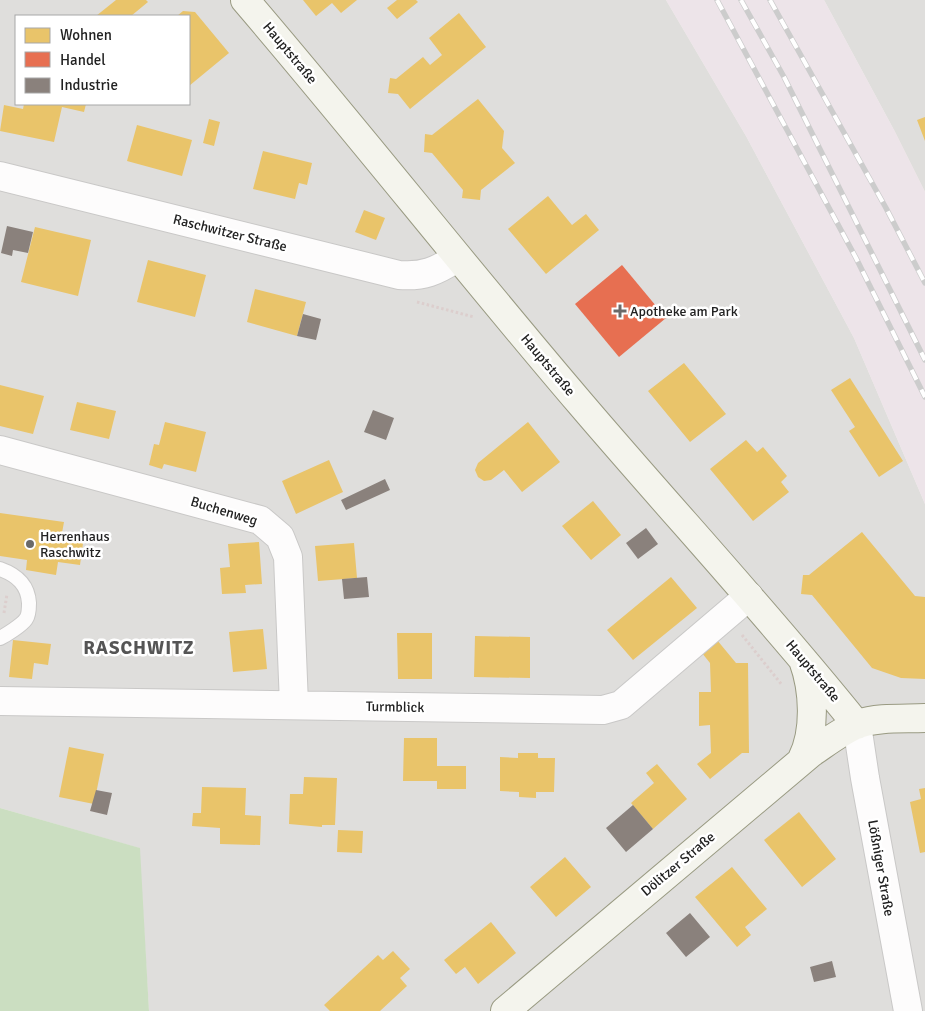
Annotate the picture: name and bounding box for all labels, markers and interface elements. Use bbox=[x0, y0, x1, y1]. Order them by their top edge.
legend bbox=[15, 15, 190, 105]
street label: Hauptstraße bbox=[259, 19, 321, 87]
text: Wohnen bbox=[60, 26, 112, 44]
text: Handel bbox=[60, 51, 106, 69]
text: Industrie bbox=[60, 76, 118, 94]
street label: Raschwitzer Straße bbox=[171, 211, 289, 255]
place label: Apotheke am Park bbox=[630, 303, 738, 320]
marker: Apotheke am Park bbox=[614, 305, 626, 317]
street label: Hauptstraße bbox=[517, 331, 579, 399]
street label: Buchenweg bbox=[188, 493, 260, 529]
place label: Herrenhaus Raschwitz bbox=[40, 528, 110, 561]
marker: Herrenhaus Raschwitz bbox=[24, 538, 36, 550]
district label: RASCHWITZ bbox=[83, 636, 195, 660]
street label: Hauptstraße bbox=[782, 637, 844, 705]
street label: Turmblick bbox=[366, 698, 424, 716]
street label: Lößniger Straße bbox=[864, 818, 898, 918]
street label: Dölitzer Straße bbox=[638, 828, 718, 900]

